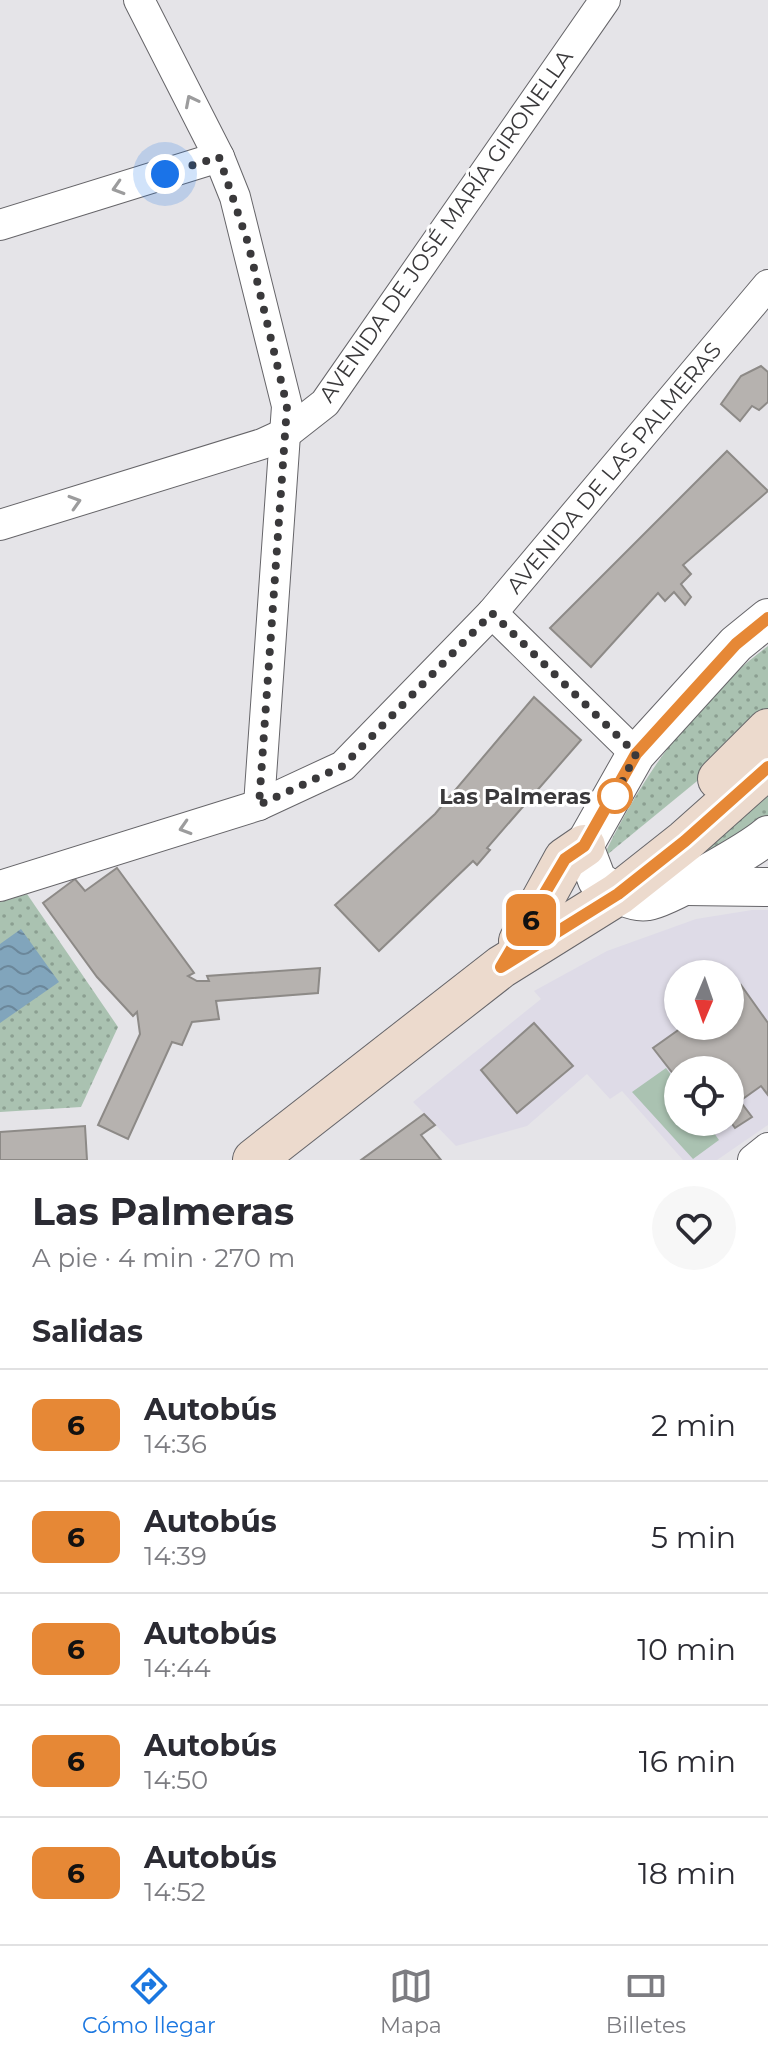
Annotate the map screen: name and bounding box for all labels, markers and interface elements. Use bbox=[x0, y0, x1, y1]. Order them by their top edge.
street label: AVENIDA DE JOSÉ MARÍA GIRONELLA bbox=[313, 44, 579, 407]
one-way arrow bbox=[186, 94, 201, 109]
your location bbox=[145, 154, 185, 194]
one-way arrow bbox=[112, 179, 126, 195]
street label: AVENIDA DE LAS PALMERAS bbox=[501, 337, 727, 599]
one-way arrow bbox=[67, 495, 81, 511]
marker: Las Palmeras bbox=[598, 779, 632, 813]
place label: Las Palmeras bbox=[439, 783, 591, 810]
one-way arrow bbox=[178, 819, 192, 835]
line badge: 6 bbox=[505, 894, 557, 946]
text: 6 bbox=[522, 903, 540, 937]
north arrow bbox=[664, 960, 744, 1040]
map controls bbox=[664, 960, 744, 1136]
button: locate bbox=[664, 1056, 744, 1136]
button: heart bbox=[652, 1186, 736, 1270]
text: Las Palmeras bbox=[32, 1188, 294, 1235]
text: A pie · 4 min · 270 m bbox=[32, 1242, 295, 1274]
text: Salidas bbox=[32, 1313, 143, 1350]
text: Autobús bbox=[144, 1391, 277, 1428]
text: 2 min bbox=[651, 1407, 736, 1444]
text: 6 bbox=[67, 1408, 85, 1442]
text: 14:36 bbox=[144, 1428, 207, 1460]
text: Autobús bbox=[144, 1503, 277, 1540]
text: 5 min bbox=[651, 1519, 736, 1556]
text: 6 bbox=[67, 1520, 85, 1554]
text: 14:39 bbox=[144, 1540, 207, 1572]
text: Autobús bbox=[144, 1615, 277, 1652]
text: 10 min bbox=[637, 1631, 736, 1668]
text: 6 bbox=[67, 1632, 85, 1666]
text: 14:44 bbox=[144, 1652, 211, 1684]
text: Autobús bbox=[144, 1727, 277, 1764]
text: 16 min bbox=[639, 1743, 736, 1780]
text: 6 bbox=[67, 1744, 85, 1778]
text: 14:50 bbox=[144, 1764, 208, 1796]
text: Autobús bbox=[144, 1839, 277, 1876]
text: 18 min bbox=[638, 1855, 736, 1892]
text: 6 bbox=[67, 1856, 85, 1890]
text: 14:52 bbox=[144, 1876, 206, 1908]
tab: Cómo llegar bbox=[82, 1964, 216, 2039]
tab: Mapa bbox=[380, 1964, 442, 2039]
tab: Billetes bbox=[606, 1964, 686, 2039]

